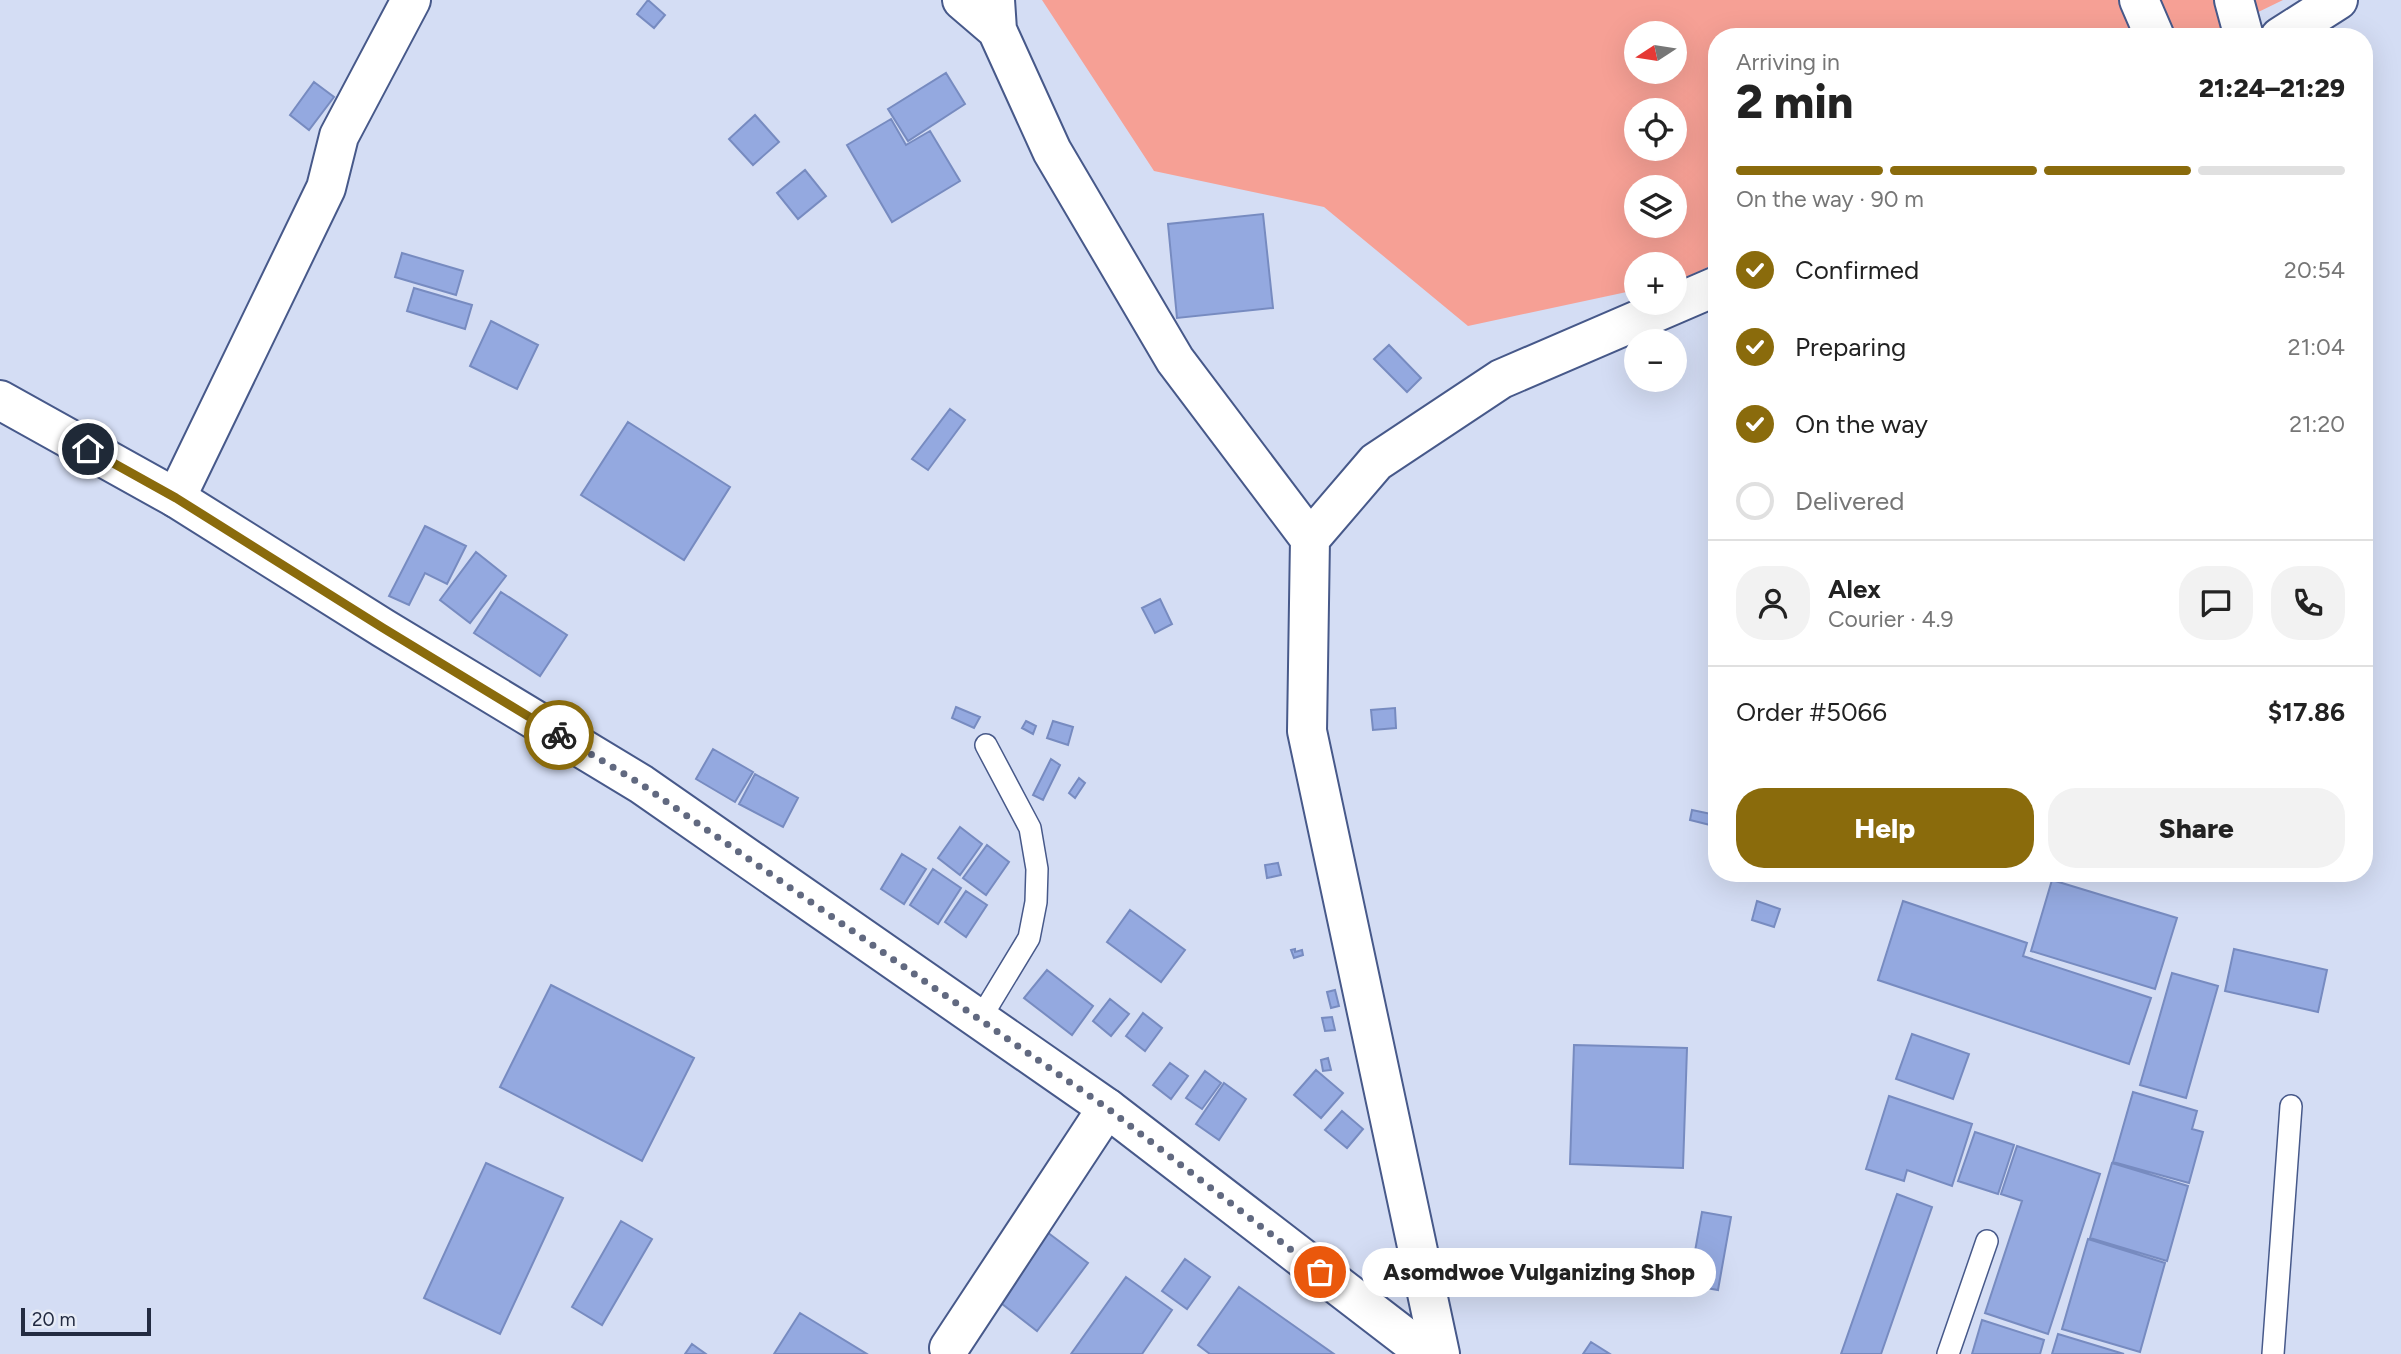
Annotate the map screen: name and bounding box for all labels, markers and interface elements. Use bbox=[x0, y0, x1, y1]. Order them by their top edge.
north arrow bbox=[1624, 21, 1687, 84]
map controls bbox=[1624, 21, 1687, 392]
text: Arriving in bbox=[1736, 48, 1840, 76]
text: 21:24–21:29 bbox=[2199, 72, 2345, 104]
text: 2 min bbox=[1736, 74, 1853, 130]
button: locate bbox=[1624, 98, 1687, 161]
button: layers bbox=[1624, 175, 1687, 238]
text: On the way · 90 m bbox=[1736, 185, 1924, 213]
icon: check bbox=[1736, 251, 1774, 289]
button: + bbox=[1624, 252, 1687, 315]
text: Confirmed bbox=[1795, 254, 1919, 286]
text: 20:54 bbox=[2284, 256, 2345, 284]
icon: check bbox=[1736, 328, 1774, 366]
button: − bbox=[1624, 329, 1687, 392]
text: Preparing bbox=[1795, 331, 1906, 363]
text: 21:04 bbox=[2288, 333, 2345, 361]
icon: check bbox=[1736, 405, 1774, 443]
text: On the way bbox=[1795, 408, 1928, 440]
text: 21:20 bbox=[2289, 410, 2345, 438]
pin bbox=[58, 419, 118, 479]
icon: home bbox=[69, 430, 107, 468]
text: Delivered bbox=[1795, 485, 1904, 517]
button: person bbox=[1736, 566, 1810, 640]
button: chat bbox=[2179, 566, 2253, 640]
button: phone bbox=[2271, 566, 2345, 640]
text: Alex bbox=[1828, 573, 1881, 605]
text: Courier · 4.9 bbox=[1828, 605, 1954, 633]
text: Order #5066 bbox=[1736, 696, 1887, 728]
text: $17.86 bbox=[2268, 696, 2345, 728]
courier bbox=[524, 700, 594, 770]
icon: bike bbox=[540, 716, 578, 754]
button: Help bbox=[1736, 788, 2034, 868]
button: Share bbox=[2048, 788, 2345, 868]
pin bbox=[1290, 1242, 1350, 1302]
callout: Asomdwoe Vulganizing Shop bbox=[1362, 1248, 1716, 1296]
icon: bag bbox=[1301, 1253, 1339, 1291]
text: Asomdwoe Vulganizing Shop bbox=[1383, 1258, 1695, 1286]
scale bar bbox=[21, 1305, 150, 1337]
text: 20 m bbox=[32, 1308, 76, 1331]

